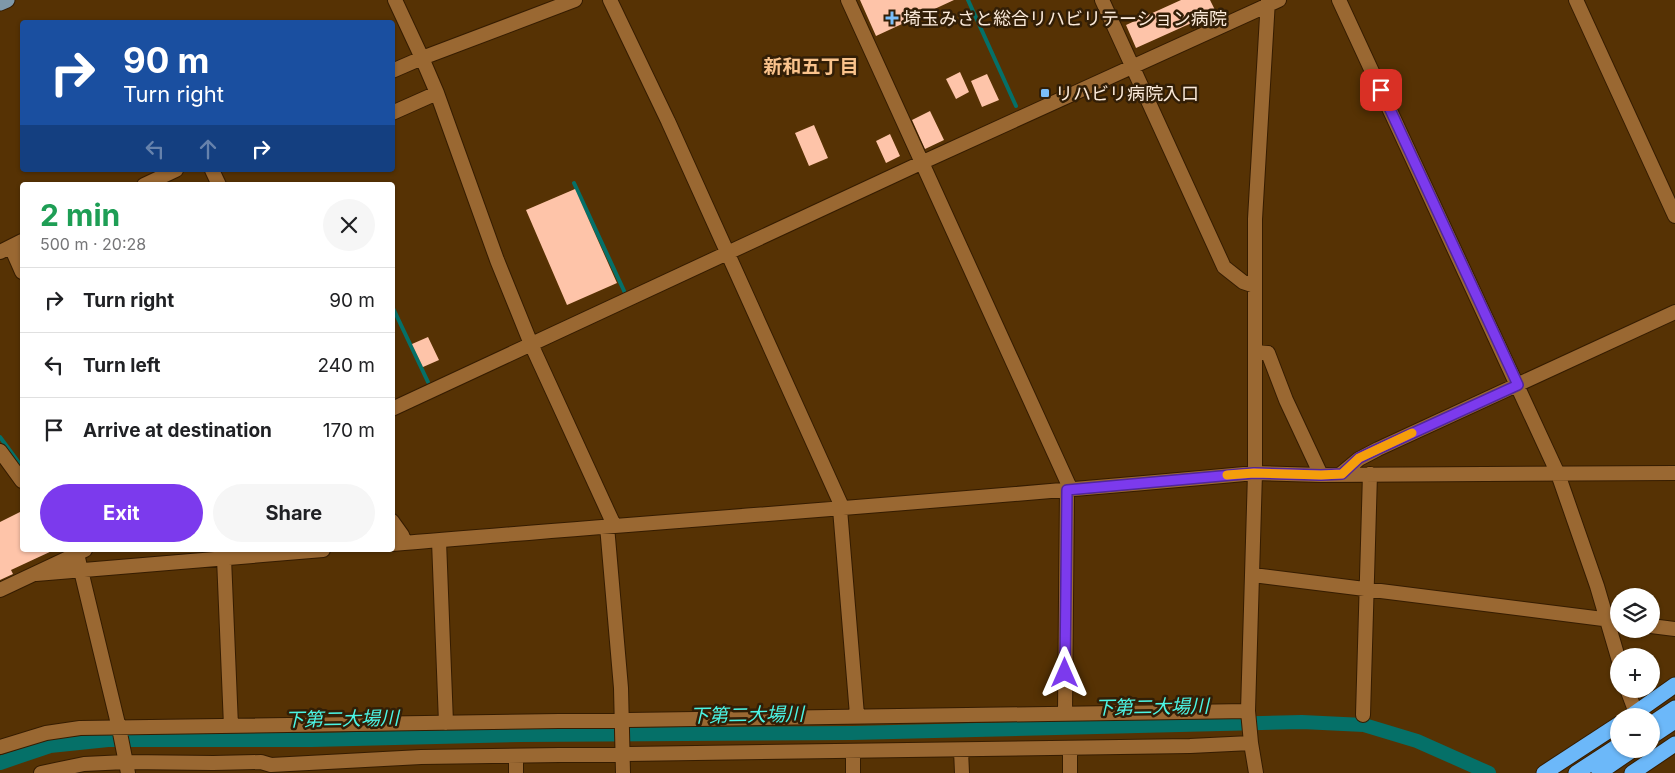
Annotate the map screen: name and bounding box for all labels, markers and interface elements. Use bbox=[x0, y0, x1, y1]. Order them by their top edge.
place label: 埼玉みさと総合リハビリテーション病院 bbox=[903, 8, 1227, 29]
marker: 埼玉みさと総合リハビリテーション病院 bbox=[885, 11, 899, 25]
text: 90 m bbox=[123, 39, 210, 81]
icon: right bbox=[40, 40, 105, 105]
district label: 新和五丁目 bbox=[763, 55, 859, 78]
pin bbox=[1360, 69, 1402, 111]
icon: arrive bbox=[1367, 76, 1395, 104]
text: Turn right bbox=[123, 81, 224, 107]
place label: リハビリ病院入口 bbox=[1055, 83, 1199, 104]
marker: リハビリ病院入口 bbox=[1039, 87, 1051, 99]
icon: left bbox=[141, 135, 169, 163]
icon: ahead bbox=[194, 135, 222, 163]
icon: right bbox=[247, 135, 275, 163]
text: 2 min bbox=[40, 197, 120, 233]
button: close bbox=[323, 199, 375, 251]
text: 500 m · 20:28 bbox=[40, 234, 146, 254]
icon: right bbox=[40, 286, 68, 314]
text: Turn right bbox=[83, 289, 174, 312]
text: 90 m bbox=[329, 289, 375, 312]
icon: left bbox=[40, 351, 68, 379]
text: Turn left bbox=[83, 354, 161, 377]
text: 240 m bbox=[317, 354, 375, 377]
icon: arrive bbox=[40, 416, 68, 444]
text: Arrive at destination bbox=[83, 419, 272, 442]
text: 170 m bbox=[323, 419, 375, 442]
button: Exit bbox=[40, 484, 203, 542]
button: Share bbox=[213, 484, 375, 542]
map controls bbox=[1610, 588, 1660, 758]
button: layers bbox=[1610, 588, 1660, 638]
position arrow bbox=[1038, 646, 1090, 698]
button: + bbox=[1610, 648, 1660, 698]
water label: 下第二大場川 bbox=[1095, 694, 1211, 719]
water label: 下第二大場川 bbox=[690, 702, 806, 727]
water label: 下第二大場川 bbox=[285, 706, 401, 731]
button: − bbox=[1610, 708, 1660, 758]

